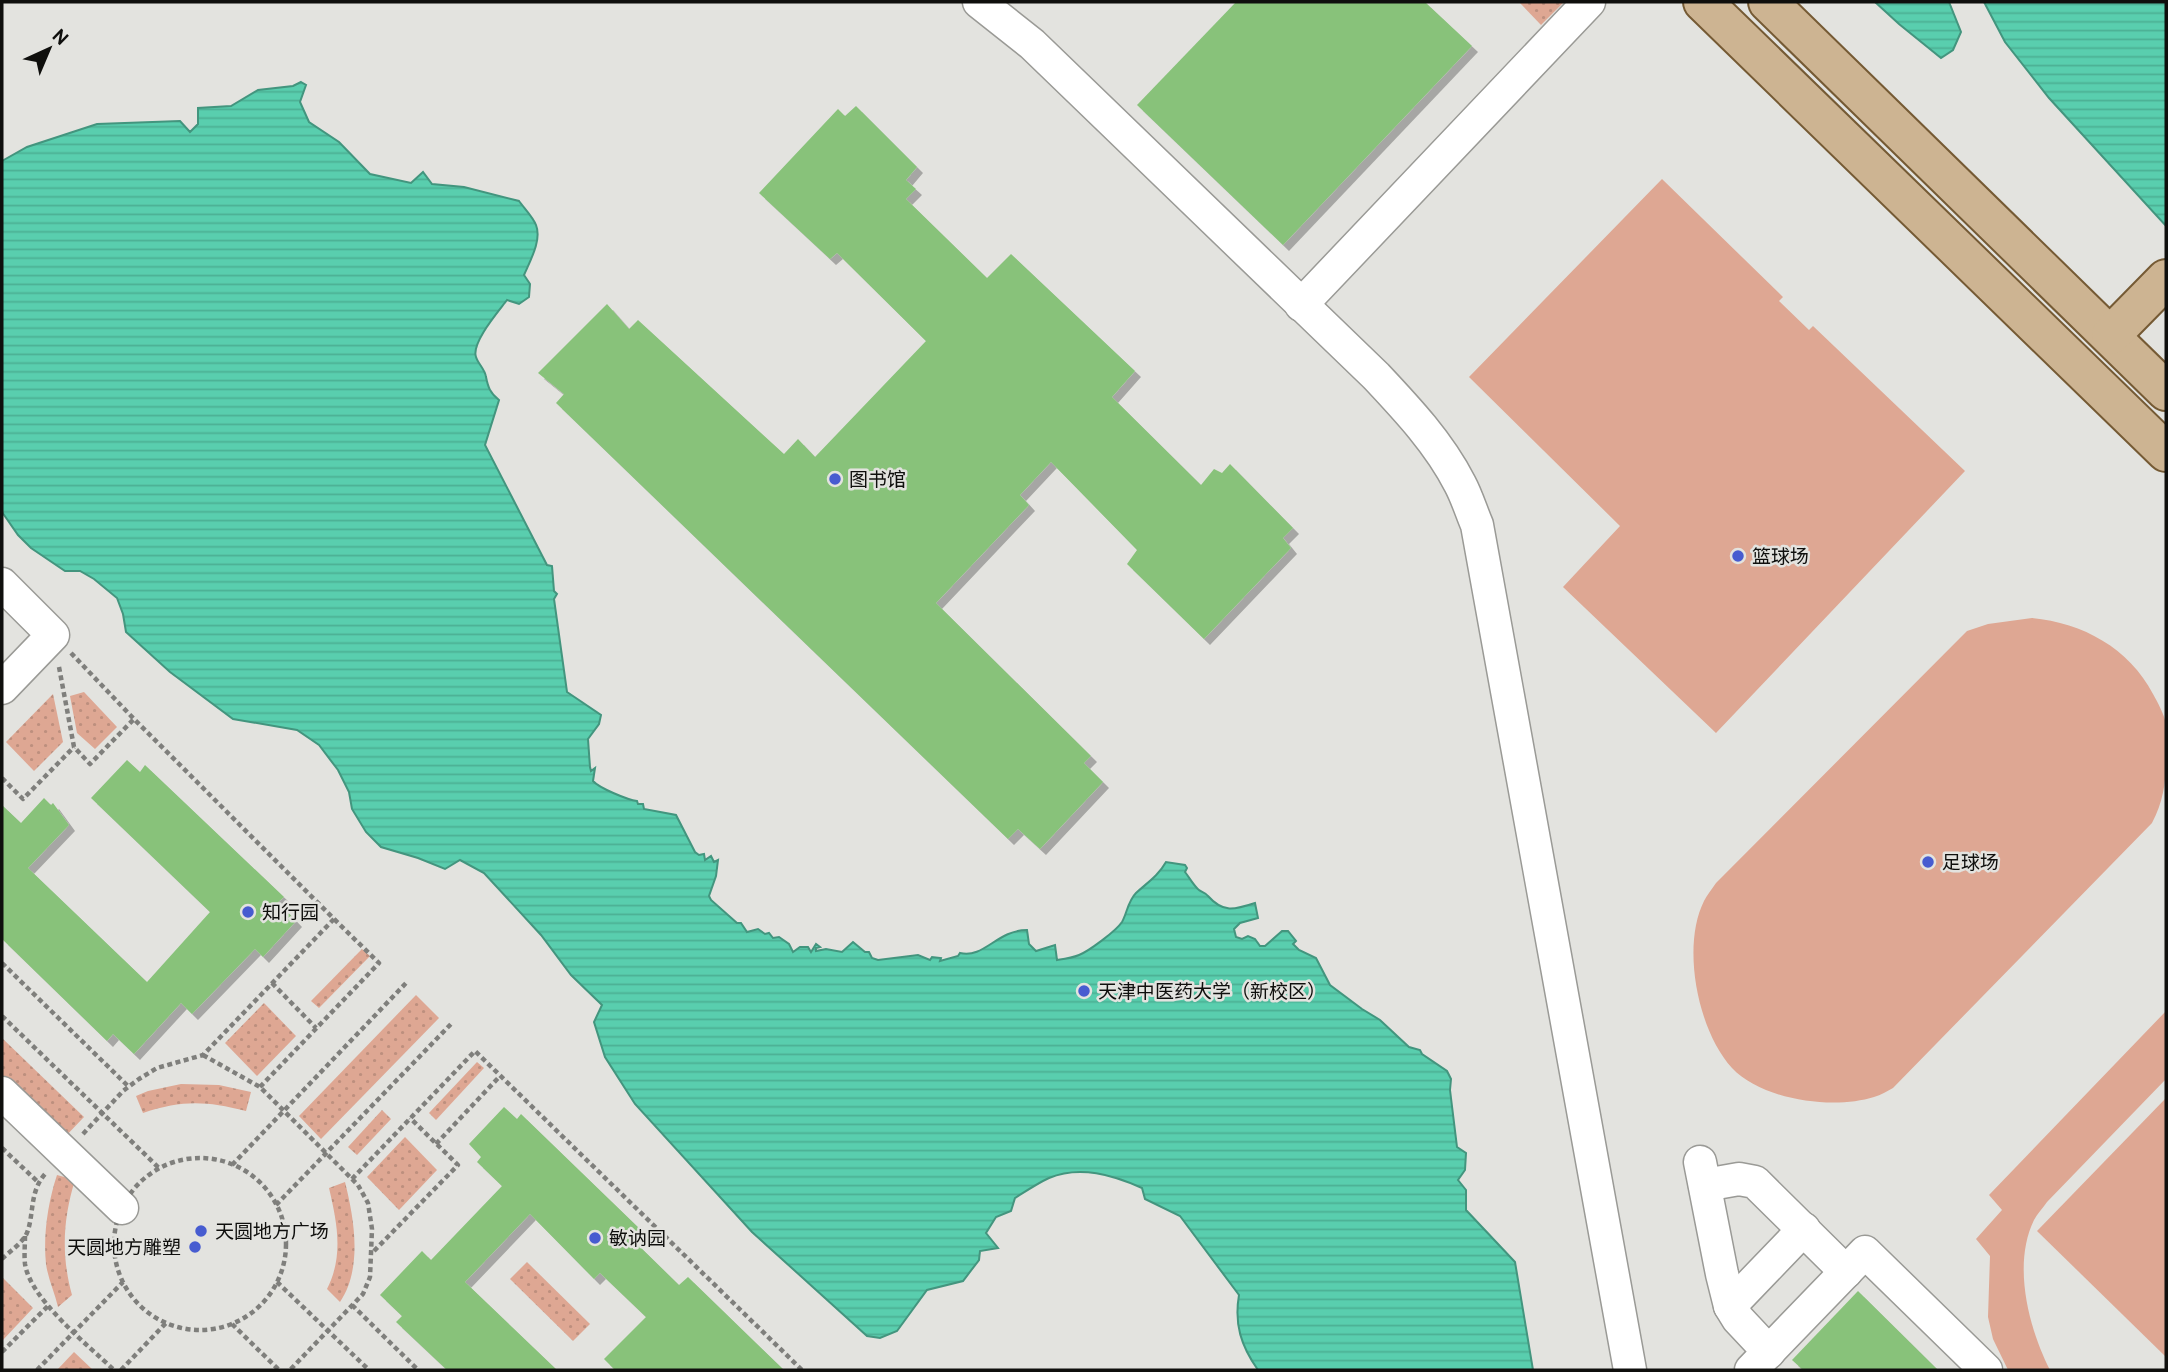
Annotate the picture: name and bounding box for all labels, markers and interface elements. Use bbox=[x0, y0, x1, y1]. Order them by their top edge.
north arrow bbox=[14, 14, 84, 84]
text: N bbox=[46, 25, 73, 52]
place label: 图书馆 bbox=[849, 469, 906, 493]
marker: 图书馆 bbox=[827, 471, 843, 487]
place label: 篮球场 bbox=[1752, 546, 1809, 570]
marker: 篮球场 bbox=[1730, 548, 1746, 564]
place label: 足球场 bbox=[1942, 852, 1999, 876]
marker: 足球场 bbox=[1920, 854, 1936, 870]
place label: 知行园 bbox=[262, 902, 319, 926]
marker: 知行园 bbox=[240, 904, 256, 920]
place label: 天津中医药大学（新校区） bbox=[1098, 981, 1326, 1005]
marker: 天津中医药大学（新校区） bbox=[1076, 983, 1092, 999]
place label: 天圆地方广场 bbox=[215, 1221, 329, 1245]
marker: 天圆地方广场 bbox=[193, 1223, 209, 1239]
place label: 敏讷园 bbox=[609, 1228, 666, 1252]
marker: 敏讷园 bbox=[587, 1230, 603, 1246]
place label: 天圆地方雕塑 bbox=[67, 1237, 181, 1261]
marker: 天圆地方雕塑 bbox=[187, 1239, 203, 1255]

